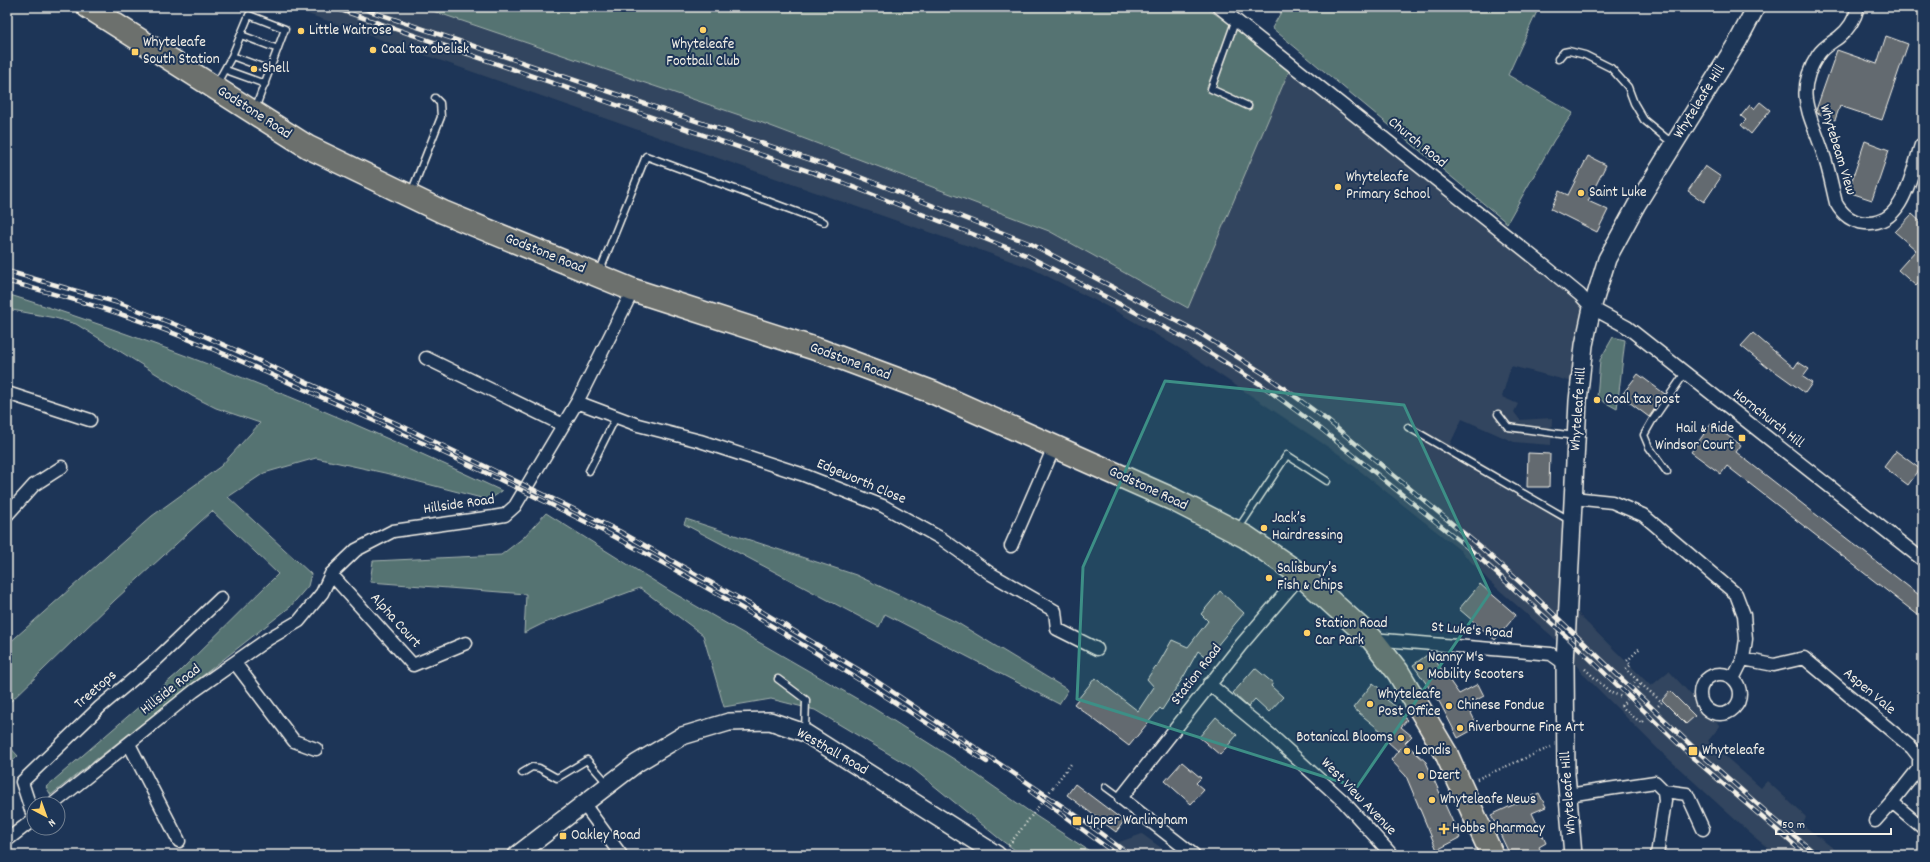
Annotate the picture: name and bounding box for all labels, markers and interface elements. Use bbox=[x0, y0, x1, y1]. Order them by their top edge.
place label: Little Waitrose bbox=[309, 20, 392, 42]
marker: Whyteleafe Football Club bbox=[698, 25, 708, 35]
marker: Little Waitrose bbox=[296, 26, 306, 36]
place label: Whyteleafe South Station bbox=[143, 32, 220, 71]
place label: Whyteleafe Football Club bbox=[666, 34, 740, 73]
place label: Coal tax obelisk bbox=[381, 39, 469, 61]
marker: Coal tax obelisk bbox=[368, 45, 378, 55]
marker: Whyteleafe South Station bbox=[130, 47, 140, 57]
place label: Shell bbox=[262, 58, 290, 80]
street label: Whyteleafe Hill bbox=[1668, 60, 1732, 143]
marker: Shell bbox=[249, 64, 259, 74]
street label: Godstone Road bbox=[212, 81, 296, 145]
street label: Whytebeam View bbox=[1813, 102, 1861, 198]
street label: Church Road bbox=[1383, 112, 1451, 174]
place label: Whyteleafe Primary School bbox=[1346, 167, 1430, 206]
marker: Whyteleafe Primary School bbox=[1333, 182, 1343, 192]
place label: Saint Luke bbox=[1589, 182, 1647, 204]
marker: Saint Luke bbox=[1576, 188, 1586, 198]
street label: Godstone Road bbox=[502, 228, 588, 280]
street label: Godstone Road bbox=[806, 337, 894, 387]
street label: Whyteleafe Hill bbox=[1565, 366, 1593, 452]
street label: Hornchurch Hill bbox=[1727, 384, 1809, 454]
place label: Coal tax post bbox=[1605, 389, 1681, 411]
marker: Coal tax post bbox=[1592, 395, 1602, 405]
place label: Hail & Ride Windsor Court bbox=[1655, 418, 1734, 457]
marker: Hail & Ride Windsor Court bbox=[1737, 433, 1747, 443]
street label: Edgeworth Close bbox=[813, 453, 910, 511]
street label: Godstone Road bbox=[1105, 461, 1191, 517]
street label: Hillside Road bbox=[422, 489, 496, 521]
place label: Jack’s Hairdressing bbox=[1272, 508, 1343, 547]
marker: Jack’s Hairdressing bbox=[1259, 523, 1269, 533]
place label: Salisbury’s Fish & Chips bbox=[1277, 558, 1343, 597]
marker: Salisbury’s Fish & Chips bbox=[1264, 573, 1274, 583]
street label: Alpha Court bbox=[364, 588, 426, 654]
place label: Station Road Car Park bbox=[1315, 613, 1388, 652]
street label: St Luke's Road bbox=[1430, 616, 1514, 646]
marker: Station Road Car Park bbox=[1302, 628, 1312, 638]
street label: Station Road bbox=[1166, 640, 1228, 710]
place label: Nanny M's Mobility Scooters bbox=[1428, 647, 1524, 686]
street label: Hillside Road bbox=[136, 659, 206, 721]
marker: Nanny M's Mobility Scooters bbox=[1415, 662, 1425, 672]
street label: Aspen Vale bbox=[1838, 663, 1900, 721]
street label: Treetops bbox=[70, 665, 122, 715]
place label: Whyteleafe Post Office bbox=[1378, 684, 1441, 723]
place label: Chinese Fondue bbox=[1457, 695, 1545, 717]
marker: Whyteleafe Post Office bbox=[1365, 699, 1375, 709]
marker: Chinese Fondue bbox=[1444, 701, 1454, 711]
place label: Riverbourne Fine Art bbox=[1468, 717, 1585, 739]
street label: Westhall Road bbox=[792, 723, 872, 781]
marker: Riverbourne Fine Art bbox=[1455, 723, 1465, 733]
place label: Botanical Blooms bbox=[1296, 727, 1393, 749]
marker: Botanical Blooms bbox=[1396, 733, 1406, 743]
place label: Londis bbox=[1415, 740, 1451, 762]
place label: Whyteleafe bbox=[1702, 740, 1765, 762]
marker: Whyteleafe bbox=[1687, 745, 1699, 757]
marker: Londis bbox=[1402, 746, 1412, 756]
street label: Whyteleafe Hill bbox=[1555, 750, 1583, 836]
street label: West View Avenue bbox=[1315, 753, 1401, 841]
place label: Dzert bbox=[1429, 765, 1461, 787]
marker: Dzert bbox=[1416, 771, 1426, 781]
place label: Whyteleafe News bbox=[1440, 789, 1536, 811]
marker: Whyteleafe News bbox=[1427, 795, 1437, 805]
north arrow bbox=[26, 796, 66, 836]
place label: Upper Warlingham bbox=[1086, 810, 1188, 832]
scale bar bbox=[1776, 810, 1891, 836]
text: N bbox=[44, 814, 59, 830]
marker: Upper Warlingham bbox=[1071, 815, 1083, 827]
text: 50 m bbox=[1782, 817, 1805, 834]
place label: Hobbs Pharmacy bbox=[1452, 818, 1546, 840]
marker: Hobbs Pharmacy bbox=[1439, 824, 1449, 834]
place label: Oakley Road bbox=[571, 825, 641, 847]
marker: Oakley Road bbox=[558, 831, 568, 841]

